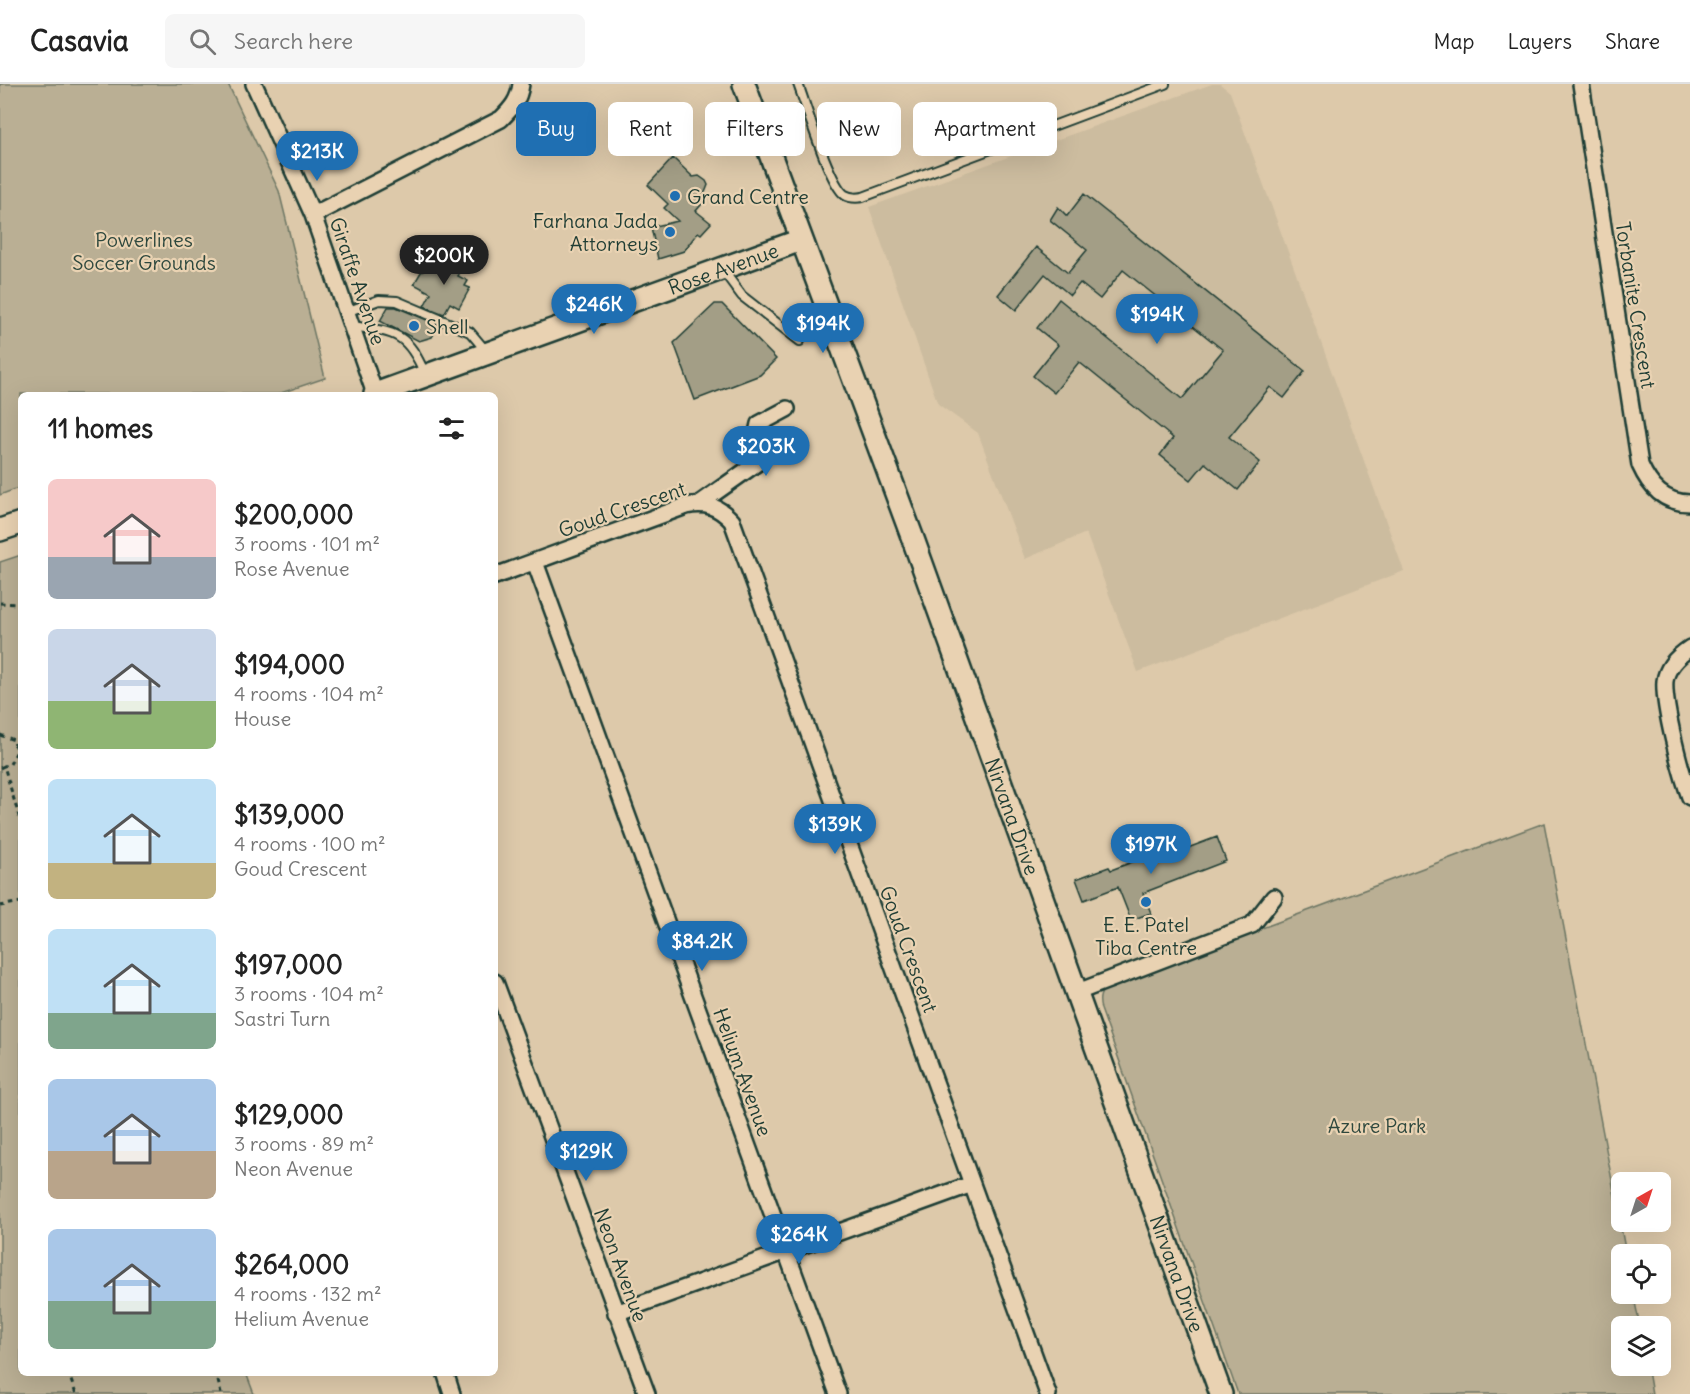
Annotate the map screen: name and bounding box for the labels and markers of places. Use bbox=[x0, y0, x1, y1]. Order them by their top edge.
pin: $213K bbox=[275, 131, 359, 182]
place label: Grand Centre bbox=[687, 184, 809, 209]
marker: Grand Centre bbox=[668, 189, 682, 203]
place label: Farhana Jada Attorneys bbox=[533, 208, 658, 256]
marker: Farhana Jada Attorneys bbox=[663, 225, 677, 239]
pin: $200K bbox=[402, 235, 486, 286]
pin: $246K bbox=[552, 284, 636, 335]
pin: $194K bbox=[1115, 294, 1199, 345]
pin: $194K bbox=[781, 303, 865, 354]
place label: Shell bbox=[426, 314, 468, 339]
marker: Shell bbox=[407, 319, 421, 333]
pin: $203K bbox=[724, 426, 808, 477]
pin: $139K bbox=[793, 804, 877, 855]
pin: $197K bbox=[1109, 824, 1193, 875]
marker: E. E. Patel Tiba Centre bbox=[1139, 895, 1153, 909]
place label: E. E. Patel Tiba Centre bbox=[1095, 912, 1197, 960]
pin: $84.2K bbox=[653, 921, 751, 972]
pin: $129K bbox=[544, 1131, 628, 1182]
pin: $264K bbox=[757, 1214, 841, 1265]

